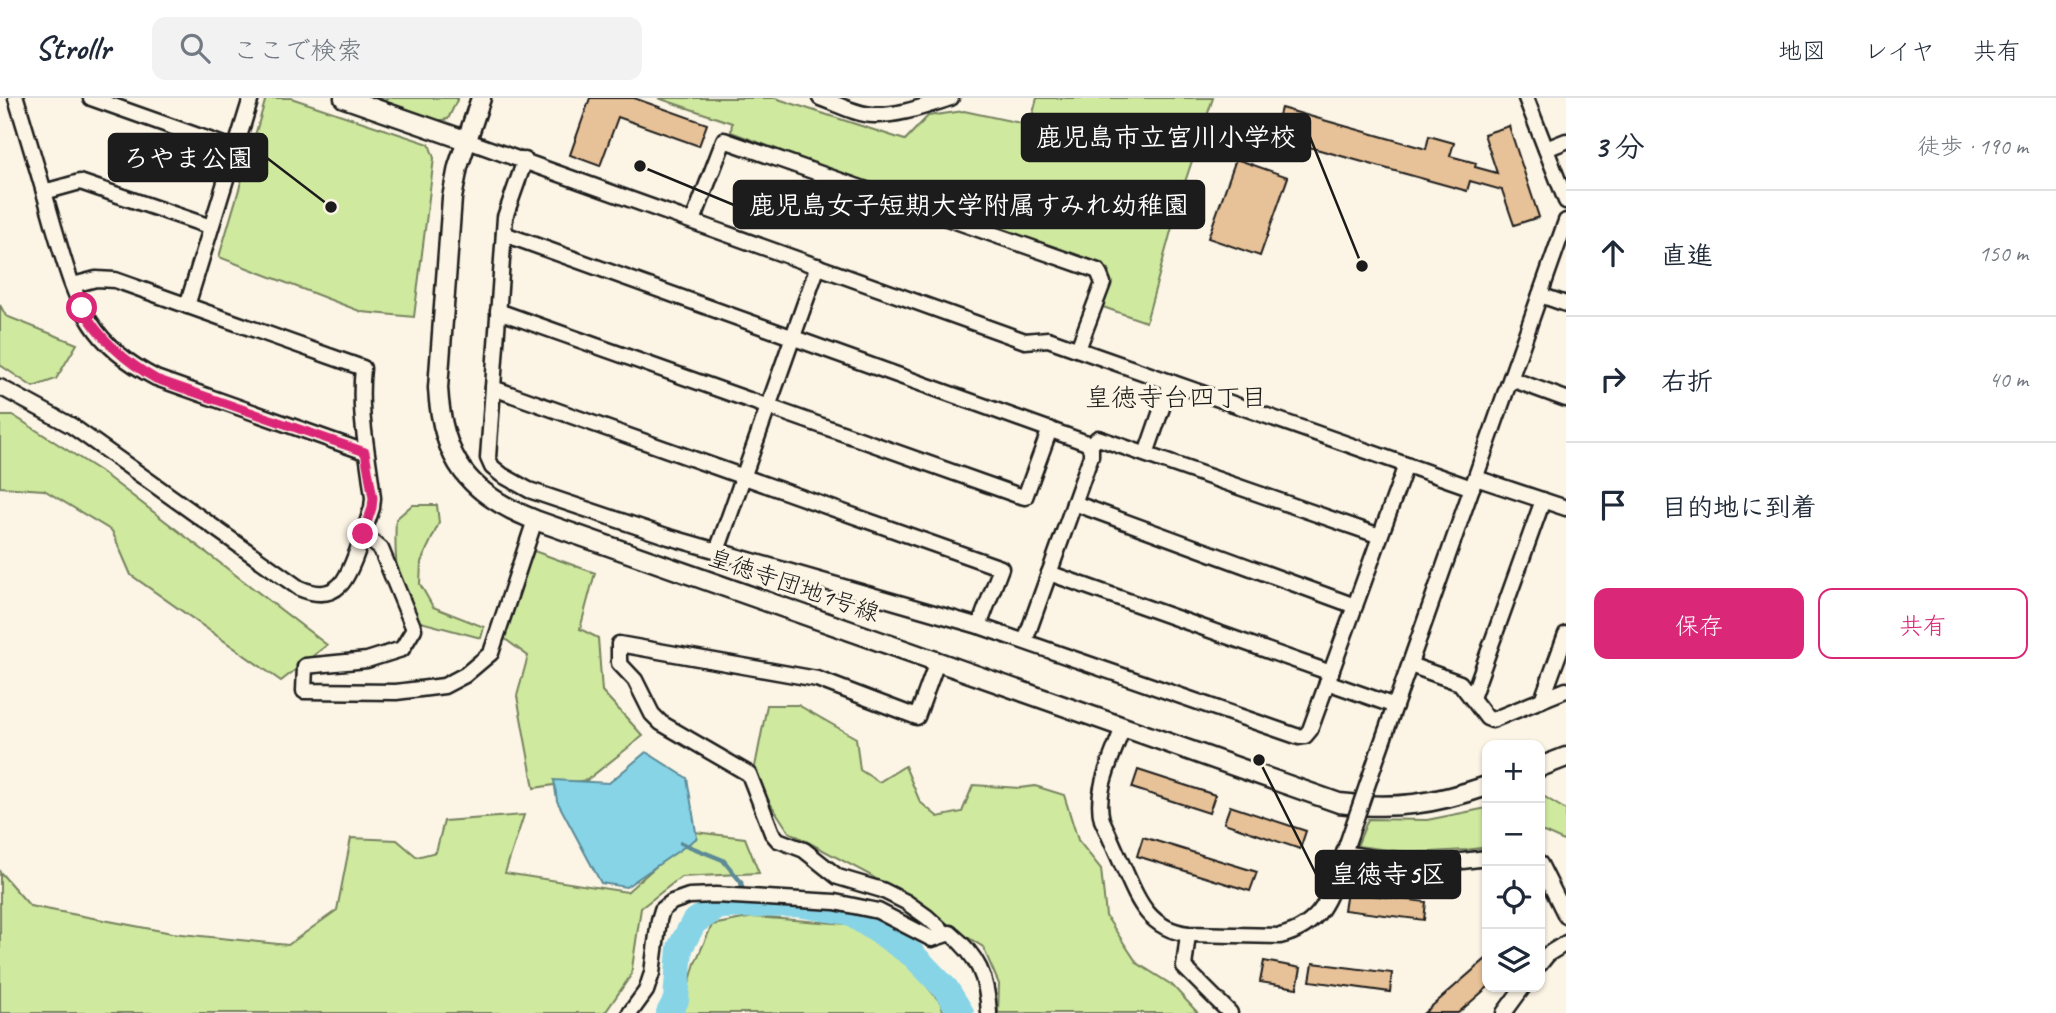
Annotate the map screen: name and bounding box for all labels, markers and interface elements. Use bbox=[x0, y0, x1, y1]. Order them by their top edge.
search box bbox=[152, 17, 642, 80]
text: Strollr bbox=[35, 27, 110, 69]
icon: search bbox=[176, 29, 214, 67]
text: ここで検索 bbox=[232, 34, 362, 67]
text: 地図 bbox=[1778, 36, 1826, 66]
text: レイヤ bbox=[1864, 36, 1935, 66]
text: 共有 bbox=[1973, 36, 2021, 66]
callout: 鹿児島市立宮川小学校 bbox=[1022, 114, 1310, 161]
text: 鹿児島市立宮川小学校 bbox=[1036, 121, 1296, 154]
text: 3 分 bbox=[1594, 128, 1645, 166]
text: 徒歩 · 190 m bbox=[1917, 132, 2028, 161]
callout: ろやま公園 bbox=[109, 134, 267, 181]
text: ろやま公園 bbox=[123, 142, 253, 175]
callout: 鹿児島女子短期大学附属すみれ幼稚園 bbox=[734, 181, 1204, 228]
text: 鹿児島女子短期大学附属すみれ幼稚園 bbox=[749, 189, 1189, 222]
icon: ahead bbox=[1594, 234, 1632, 272]
text: 直進 bbox=[1661, 239, 1713, 272]
text: 150 m bbox=[1979, 239, 2028, 268]
route start bbox=[66, 292, 97, 323]
icon: right bbox=[1594, 360, 1632, 398]
text: 右折 bbox=[1661, 365, 1713, 398]
text: 40 m bbox=[1989, 365, 2028, 394]
district label: 皇徳寺台四丁目 bbox=[1085, 381, 1267, 414]
icon: arrive bbox=[1594, 486, 1632, 524]
text: 目的地に到着 bbox=[1661, 491, 1817, 524]
route end bbox=[347, 518, 378, 549]
street label: 皇徳寺団地1号線 bbox=[705, 542, 883, 628]
button: 保存 bbox=[1594, 588, 1804, 659]
button: 共有 bbox=[1818, 588, 2028, 659]
map controls bbox=[1482, 740, 1545, 992]
button: + bbox=[1482, 740, 1545, 803]
button: − bbox=[1482, 803, 1545, 866]
callout: 皇徳寺5区 bbox=[1316, 851, 1460, 898]
text: 皇徳寺5区 bbox=[1330, 858, 1446, 891]
button: locate bbox=[1482, 866, 1545, 929]
button: layers bbox=[1482, 929, 1545, 992]

